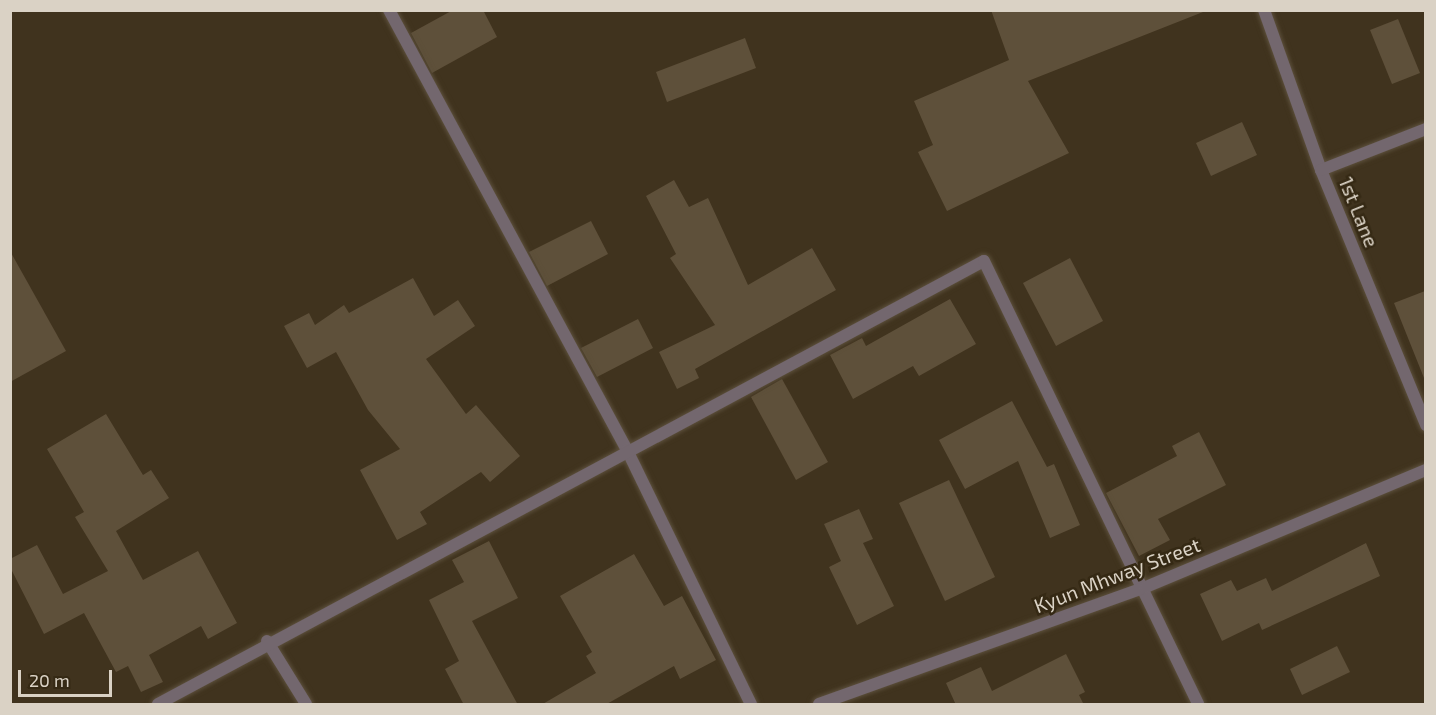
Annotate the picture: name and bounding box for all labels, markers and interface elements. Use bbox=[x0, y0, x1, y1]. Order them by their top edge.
street label: 1st Lane bbox=[1334, 173, 1384, 251]
street label: Kyun Mhway Street bbox=[1030, 532, 1204, 618]
scale bar bbox=[21, 658, 116, 696]
text: 20 m bbox=[29, 669, 70, 691]

